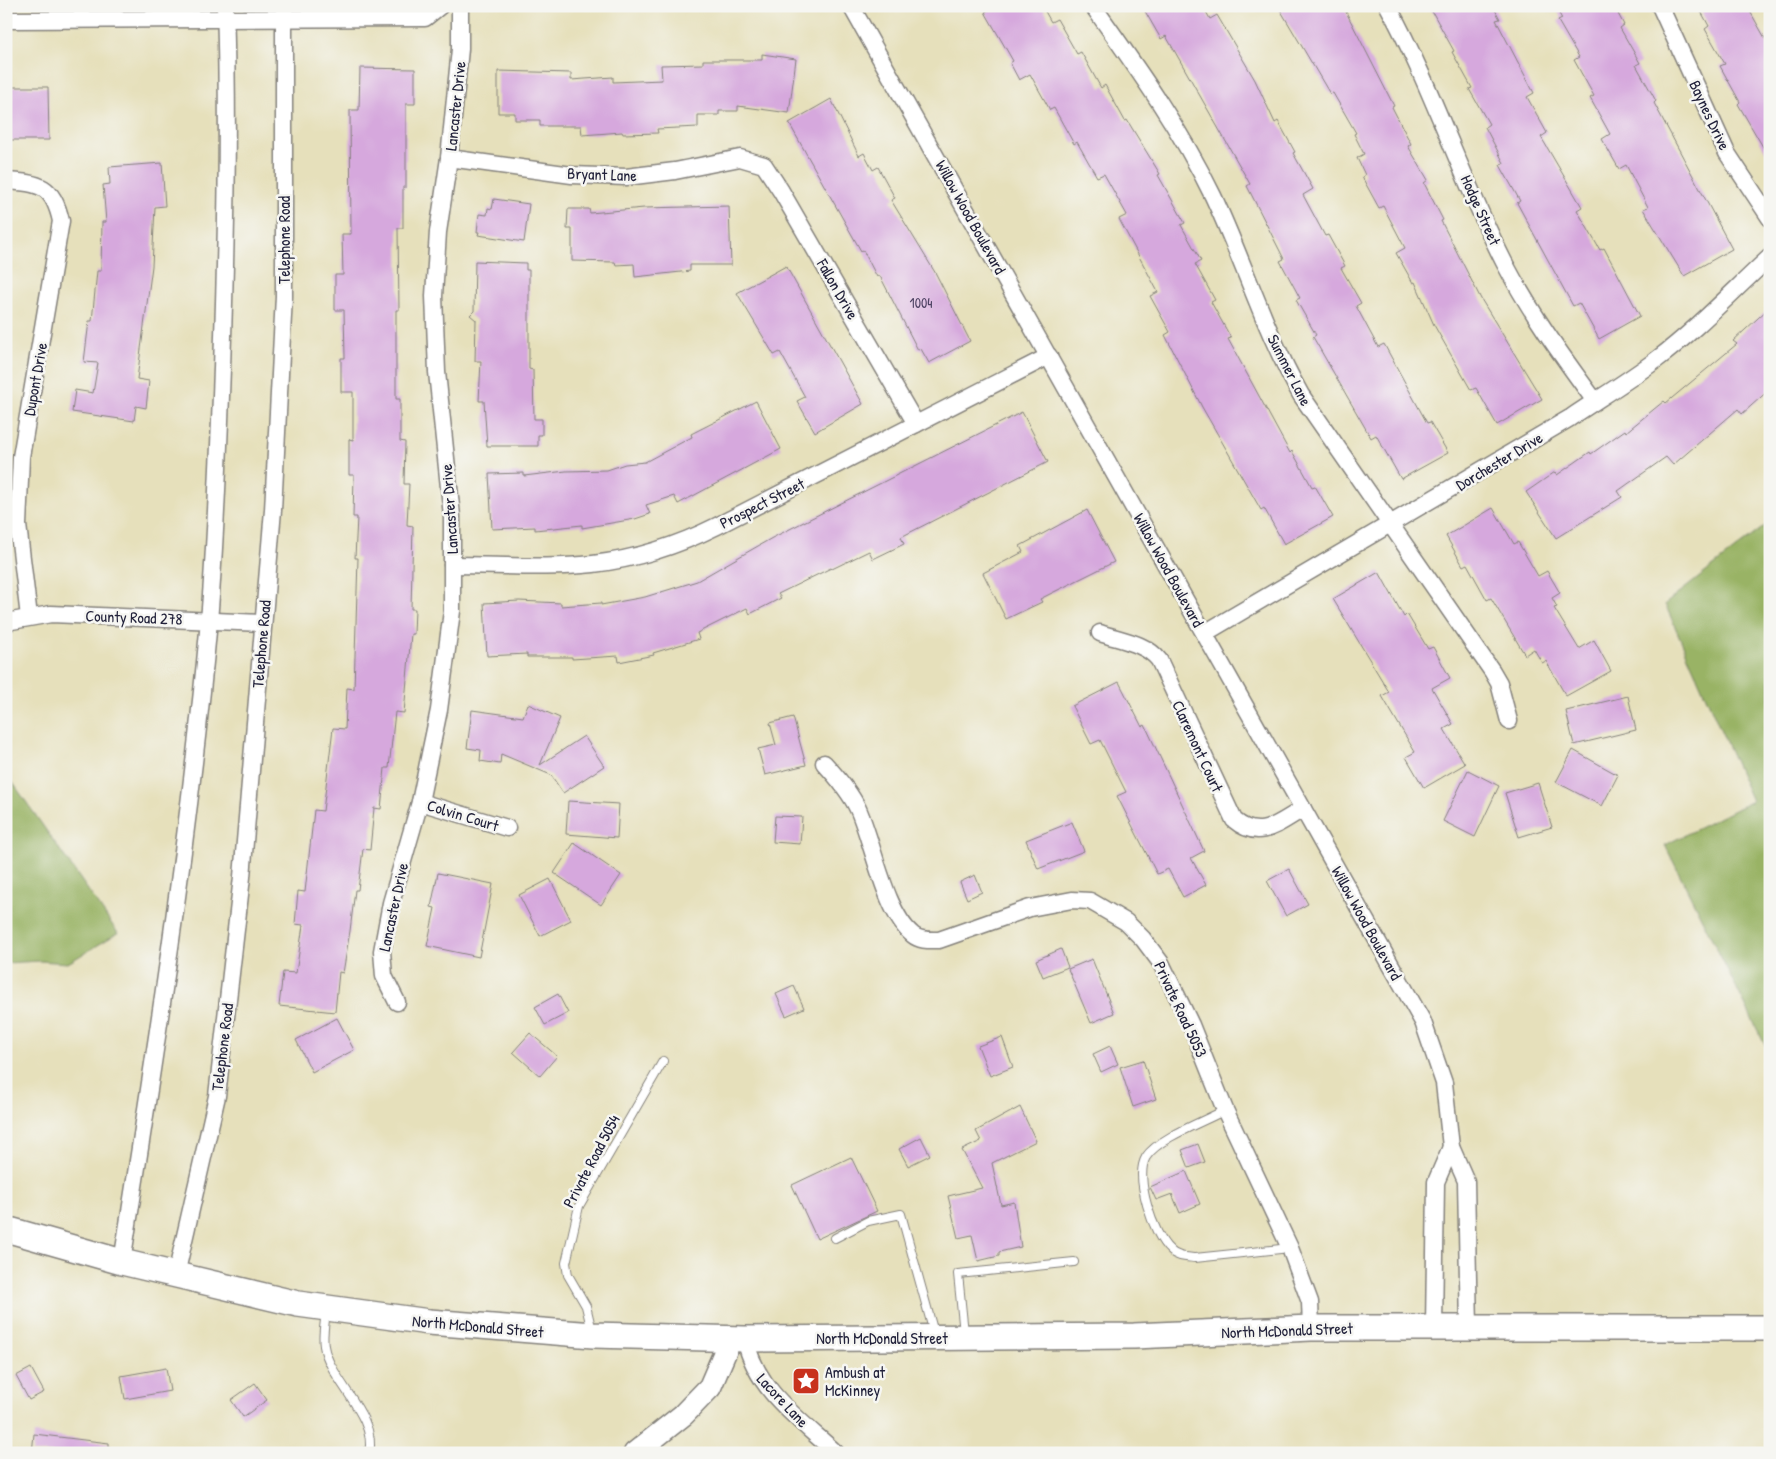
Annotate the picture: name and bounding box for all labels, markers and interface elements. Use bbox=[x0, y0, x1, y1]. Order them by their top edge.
street label: Lancaster Drive bbox=[439, 60, 471, 152]
street label: Baynes Drive bbox=[1684, 76, 1736, 154]
street label: Willow Wood Boulevard bbox=[931, 156, 1011, 278]
street label: Bryant Lane bbox=[567, 162, 638, 186]
street label: Hodge Street bbox=[1456, 171, 1506, 249]
street label: Telephone Road bbox=[273, 196, 295, 284]
street label: Fallon Drive bbox=[811, 254, 865, 324]
house number: 1004 bbox=[910, 293, 932, 312]
street label: Summer Lane bbox=[1263, 330, 1318, 410]
street label: Dupont Drive bbox=[18, 340, 52, 417]
street label: Dorchester Drive bbox=[1452, 426, 1547, 496]
street label: Lancaster Drive bbox=[435, 463, 463, 555]
street label: Prospect Street bbox=[716, 472, 809, 534]
street label: Willow Wood Boulevard bbox=[1129, 509, 1209, 631]
street label: Telephone Road bbox=[246, 599, 276, 689]
street label: County Road 278 bbox=[85, 604, 183, 630]
street label: Claremont Court bbox=[1167, 697, 1229, 796]
street label: Colvin Court bbox=[425, 794, 502, 836]
street label: Lancaster Drive bbox=[373, 860, 413, 953]
street label: Willow Wood Boulevard bbox=[1327, 862, 1407, 984]
street label: Private Road 5053 bbox=[1149, 957, 1213, 1061]
street label: Telephone Road bbox=[206, 1002, 238, 1092]
street label: Private Road 5054 bbox=[557, 1111, 625, 1211]
street label: North McDonald Street bbox=[411, 1309, 545, 1343]
street label: North McDonald Street bbox=[1221, 1317, 1354, 1343]
street label: North McDonald Street bbox=[816, 1327, 948, 1349]
place label: Ambush at McKinney bbox=[825, 1361, 886, 1401]
place icon: Ambush at McKinney bbox=[791, 1366, 821, 1396]
street label: Lacore Lane bbox=[752, 1368, 814, 1432]

